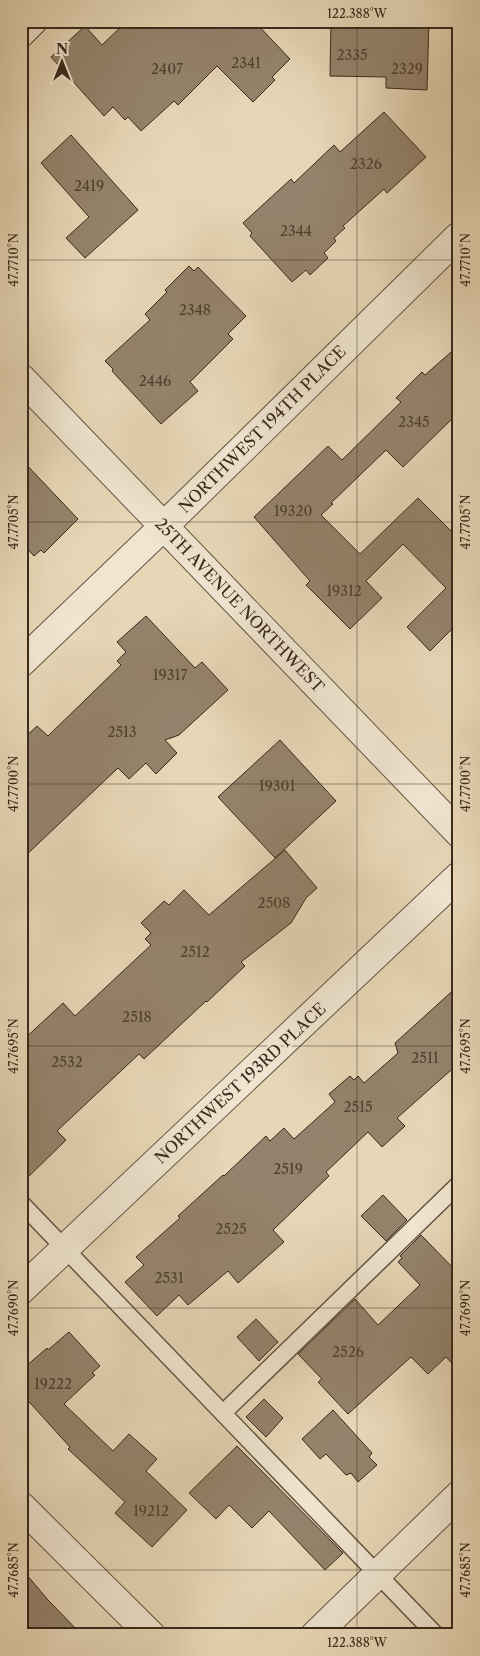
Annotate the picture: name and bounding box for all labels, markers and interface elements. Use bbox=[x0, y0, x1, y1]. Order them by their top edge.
text: 122.388°W bbox=[327, 6, 388, 21]
north arrow bbox=[38, 38, 88, 88]
text: N bbox=[56, 40, 68, 58]
house number: 2335 bbox=[336, 46, 368, 64]
house number: 2341 bbox=[231, 54, 261, 72]
house number: 2407 bbox=[151, 60, 183, 78]
house number: 2329 bbox=[391, 60, 423, 78]
house number: 2326 bbox=[350, 155, 382, 173]
house number: 2419 bbox=[74, 177, 104, 195]
house number: 2344 bbox=[280, 222, 312, 240]
text: 47.7710°N bbox=[6, 233, 21, 287]
text: 47.7710°N bbox=[458, 233, 473, 287]
house number: 2348 bbox=[179, 301, 211, 319]
street label: NORTHWEST 194TH PLACE bbox=[174, 341, 350, 517]
house number: 2446 bbox=[139, 372, 171, 390]
house number: 2345 bbox=[398, 413, 430, 431]
text: 47.7705°N bbox=[6, 494, 21, 550]
text: 47.7705°N bbox=[458, 494, 473, 550]
house number: 19320 bbox=[274, 502, 312, 520]
street label: 25TH AVENUE NORTHWEST bbox=[151, 514, 329, 696]
house number: 19312 bbox=[326, 582, 362, 600]
house number: 19317 bbox=[153, 666, 187, 684]
house number: 2513 bbox=[107, 723, 137, 741]
text: 47.7700°N bbox=[6, 756, 21, 812]
text: 47.7700°N bbox=[458, 756, 473, 812]
house number: 19301 bbox=[259, 777, 295, 795]
house number: 2508 bbox=[258, 894, 290, 912]
house number: 2512 bbox=[180, 943, 210, 961]
street label: NORTHWEST 193RD PLACE bbox=[150, 998, 330, 1168]
house number: 2518 bbox=[122, 1008, 152, 1026]
text: 47.7695°N bbox=[6, 1018, 21, 1074]
text: 47.7695°N bbox=[458, 1018, 473, 1074]
house number: 2511 bbox=[411, 1049, 439, 1067]
house number: 2532 bbox=[51, 1053, 83, 1071]
house number: 2515 bbox=[343, 1098, 373, 1116]
house number: 2519 bbox=[273, 1160, 303, 1178]
house number: 2525 bbox=[215, 1220, 247, 1238]
house number: 2531 bbox=[154, 1269, 184, 1287]
text: 47.7690°N bbox=[6, 1280, 21, 1336]
text: 47.7690°N bbox=[458, 1280, 473, 1336]
house number: 2526 bbox=[332, 1343, 364, 1361]
house number: 19222 bbox=[34, 1375, 72, 1393]
house number: 19212 bbox=[133, 1502, 169, 1520]
text: 47.7685°N bbox=[6, 1542, 21, 1598]
text: 47.7685°N bbox=[458, 1542, 473, 1598]
text: 122.388°W bbox=[327, 1635, 388, 1650]

